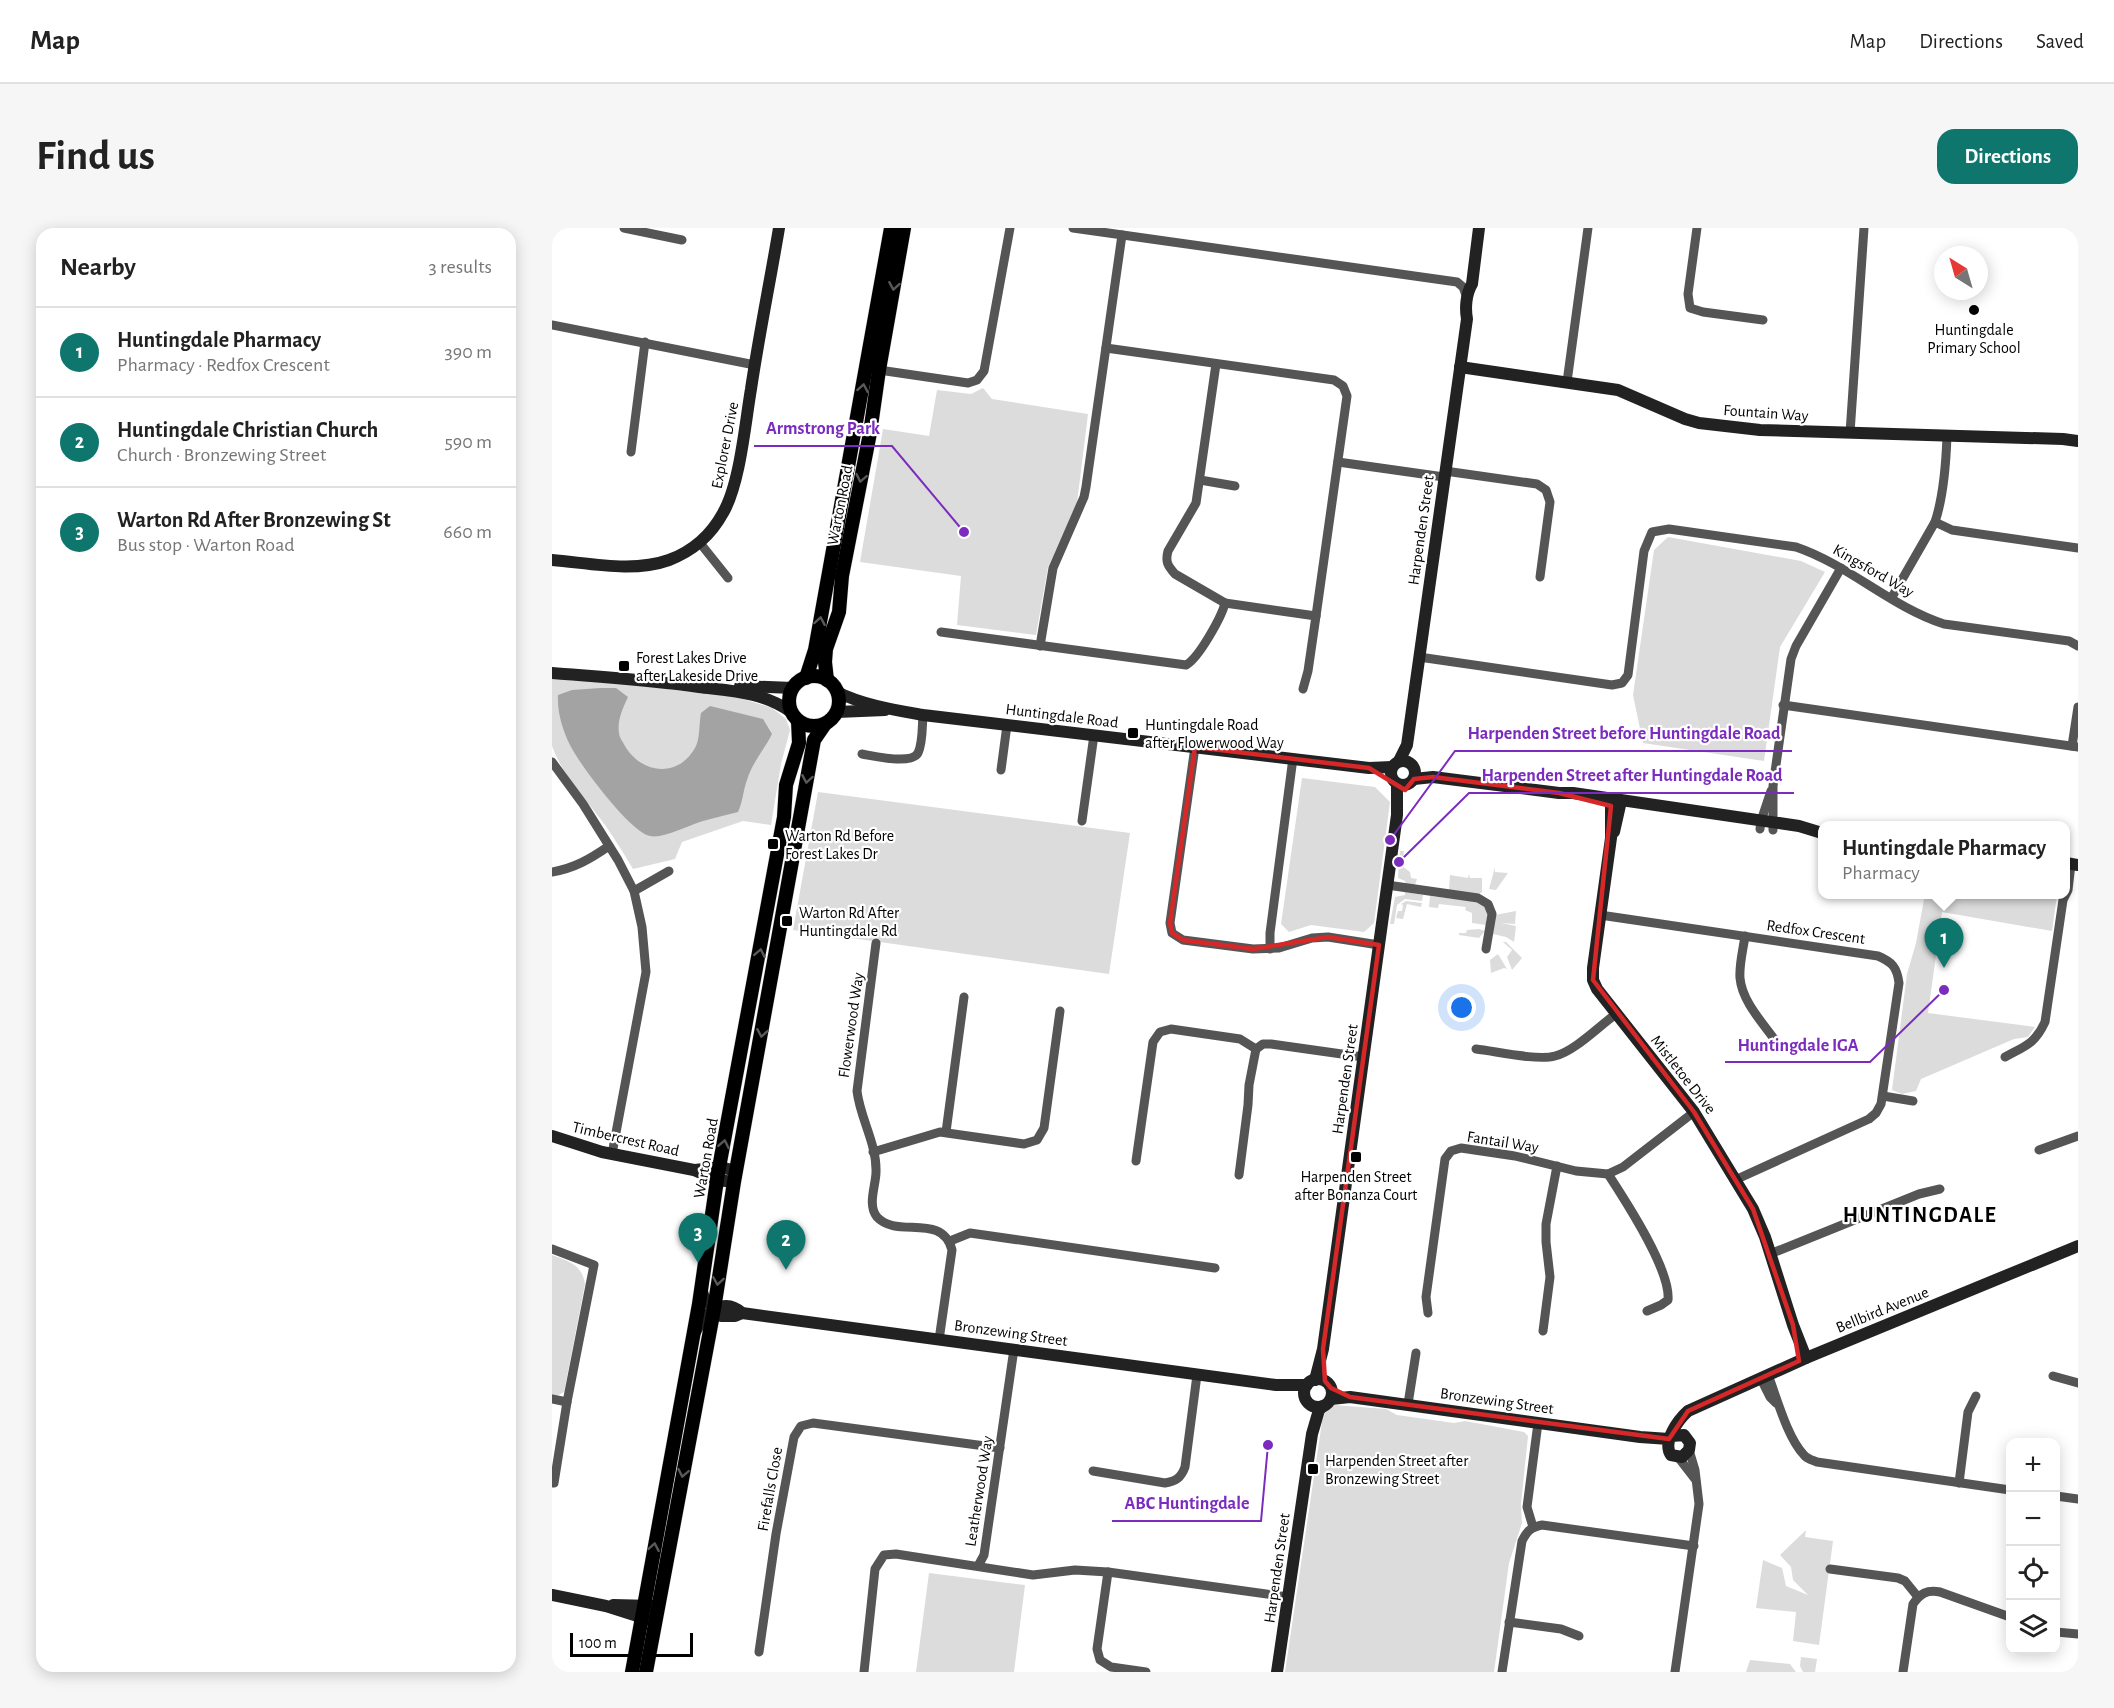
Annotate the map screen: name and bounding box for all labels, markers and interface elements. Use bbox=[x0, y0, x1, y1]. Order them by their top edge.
text: Map bbox=[30, 27, 80, 55]
text: Map bbox=[1850, 31, 1886, 52]
text: Directions bbox=[1919, 31, 2003, 52]
text: Saved bbox=[2036, 31, 2084, 52]
button: Directions bbox=[1937, 129, 2078, 184]
text: Find us bbox=[36, 135, 155, 177]
north arrow bbox=[1934, 246, 1988, 300]
text: Nearby bbox=[60, 254, 136, 280]
text: 3 results bbox=[428, 257, 492, 277]
one-way arrow bbox=[888, 280, 901, 290]
marker: Huntingdale Primary School bbox=[1967, 303, 1981, 317]
place label: Huntingdale Primary School bbox=[1927, 322, 2021, 357]
text: Huntingdale Pharmacy bbox=[117, 329, 321, 351]
text: 1 bbox=[76, 342, 83, 362]
text: 390 m bbox=[445, 342, 492, 362]
text: Pharmacy · Redfox Crescent bbox=[117, 355, 330, 375]
one-way arrow bbox=[856, 383, 868, 393]
street label: Explorer Drive bbox=[709, 400, 741, 490]
street label: Fountain Way bbox=[1723, 402, 1809, 425]
callout: Armstrong Park bbox=[754, 410, 892, 446]
text: Huntingdale Christian Church bbox=[117, 419, 378, 441]
text: Armstrong Park bbox=[766, 420, 880, 438]
text: 2 bbox=[75, 432, 84, 452]
text: 590 m bbox=[444, 432, 492, 452]
text: Church · Bronzewing Street bbox=[117, 445, 326, 465]
street label: Warton Road bbox=[824, 464, 856, 547]
one-way arrow bbox=[855, 472, 868, 482]
street label: Harpenden Street bbox=[1405, 474, 1437, 586]
text: Warton Rd After Bronzewing St bbox=[117, 509, 391, 531]
text: 3 bbox=[75, 522, 84, 542]
text: 660 m bbox=[443, 522, 492, 542]
text: Bus stop · Warton Road bbox=[117, 535, 295, 555]
street label: Kingsford Way bbox=[1830, 541, 1917, 601]
one-way arrow bbox=[814, 617, 826, 626]
place label: Forest Lakes Drive after Lakeside Drive bbox=[636, 650, 758, 684]
marker: Forest Lakes Drive after Lakeside Drive bbox=[617, 659, 631, 673]
street label: Huntingdale Road bbox=[1005, 701, 1119, 731]
callout: Harpenden Street before Huntingdale Road bbox=[1455, 715, 1792, 751]
place label: Huntingdale Road after Flowerwood Way bbox=[1145, 717, 1284, 752]
text: Harpenden Street before Huntingdale Road bbox=[1467, 725, 1781, 743]
marker: Huntingdale Road after Flowerwood Way bbox=[1126, 726, 1140, 740]
callout: Harpenden Street after Huntingdale Road bbox=[1469, 757, 1794, 793]
text: Harpenden Street after Huntingdale Road bbox=[1481, 767, 1783, 785]
one-way arrow bbox=[801, 774, 814, 784]
popup bbox=[1818, 821, 2070, 899]
place label: Warton Rd Before Forest Lakes Dr bbox=[785, 828, 894, 862]
marker: Warton Rd Before Forest Lakes Dr bbox=[766, 837, 780, 851]
text: Huntingdale Pharmacy bbox=[1842, 837, 2046, 859]
text: Pharmacy bbox=[1842, 863, 1920, 883]
place label: Warton Rd After Huntingdale Rd bbox=[799, 905, 900, 939]
marker: Warton Rd After Huntingdale Rd bbox=[780, 914, 794, 928]
street label: Redfox Crescent bbox=[1766, 917, 1866, 947]
pin: 1 bbox=[1924, 918, 1964, 968]
one-way arrow bbox=[753, 948, 766, 958]
street label: Flowerwood Way bbox=[836, 971, 867, 1079]
your location bbox=[1447, 993, 1476, 1022]
street label: Harpenden Street bbox=[1329, 1023, 1361, 1135]
callout: Huntingdale IGA bbox=[1725, 1026, 1870, 1062]
one-way arrow bbox=[756, 1028, 768, 1038]
street label: Mistletoe Drive bbox=[1648, 1032, 1719, 1117]
text: Huntingdale IGA bbox=[1737, 1037, 1859, 1055]
street label: Warton Road bbox=[691, 1117, 721, 1200]
street label: Timbercrest Road bbox=[571, 1119, 681, 1159]
street label: Fantail Way bbox=[1466, 1128, 1540, 1157]
one-way arrow bbox=[717, 1140, 730, 1150]
marker: Harpenden Street after Bonanza Court bbox=[1349, 1150, 1363, 1164]
place label: Harpenden Street after Bonanza Court bbox=[1295, 1169, 1417, 1203]
district label: HUNTINGDALE bbox=[1843, 1204, 1997, 1226]
pin: 3 bbox=[678, 1214, 718, 1263]
pin: 2 bbox=[766, 1220, 806, 1270]
one-way arrow bbox=[713, 1277, 725, 1286]
street label: Bellbird Avenue bbox=[1834, 1284, 1931, 1336]
street label: Bronzewing Street bbox=[953, 1317, 1069, 1349]
street label: Bronzewing Street bbox=[1439, 1385, 1555, 1417]
street label: Leatherwood Way bbox=[962, 1434, 997, 1548]
map controls bbox=[2006, 1438, 2060, 1654]
button: + bbox=[2006, 1438, 2060, 1492]
street label: Firefalls Close bbox=[755, 1446, 785, 1533]
place label: Harpenden Street after Bronzewing Street bbox=[1325, 1453, 1469, 1487]
marker: Harpenden Street after Bronzewing Street bbox=[1306, 1462, 1320, 1476]
one-way arrow bbox=[677, 1467, 690, 1477]
callout: ABC Huntingdale bbox=[1112, 1485, 1261, 1521]
button: − bbox=[2006, 1492, 2060, 1546]
text: ABC Huntingdale bbox=[1125, 1495, 1250, 1513]
street label: Harpenden Street bbox=[1261, 1512, 1293, 1624]
one-way arrow bbox=[647, 1542, 660, 1552]
button: locate bbox=[2006, 1546, 2060, 1600]
button: layers bbox=[2006, 1600, 2060, 1654]
scale bar bbox=[570, 1630, 693, 1658]
text: 100 m bbox=[579, 1635, 617, 1651]

